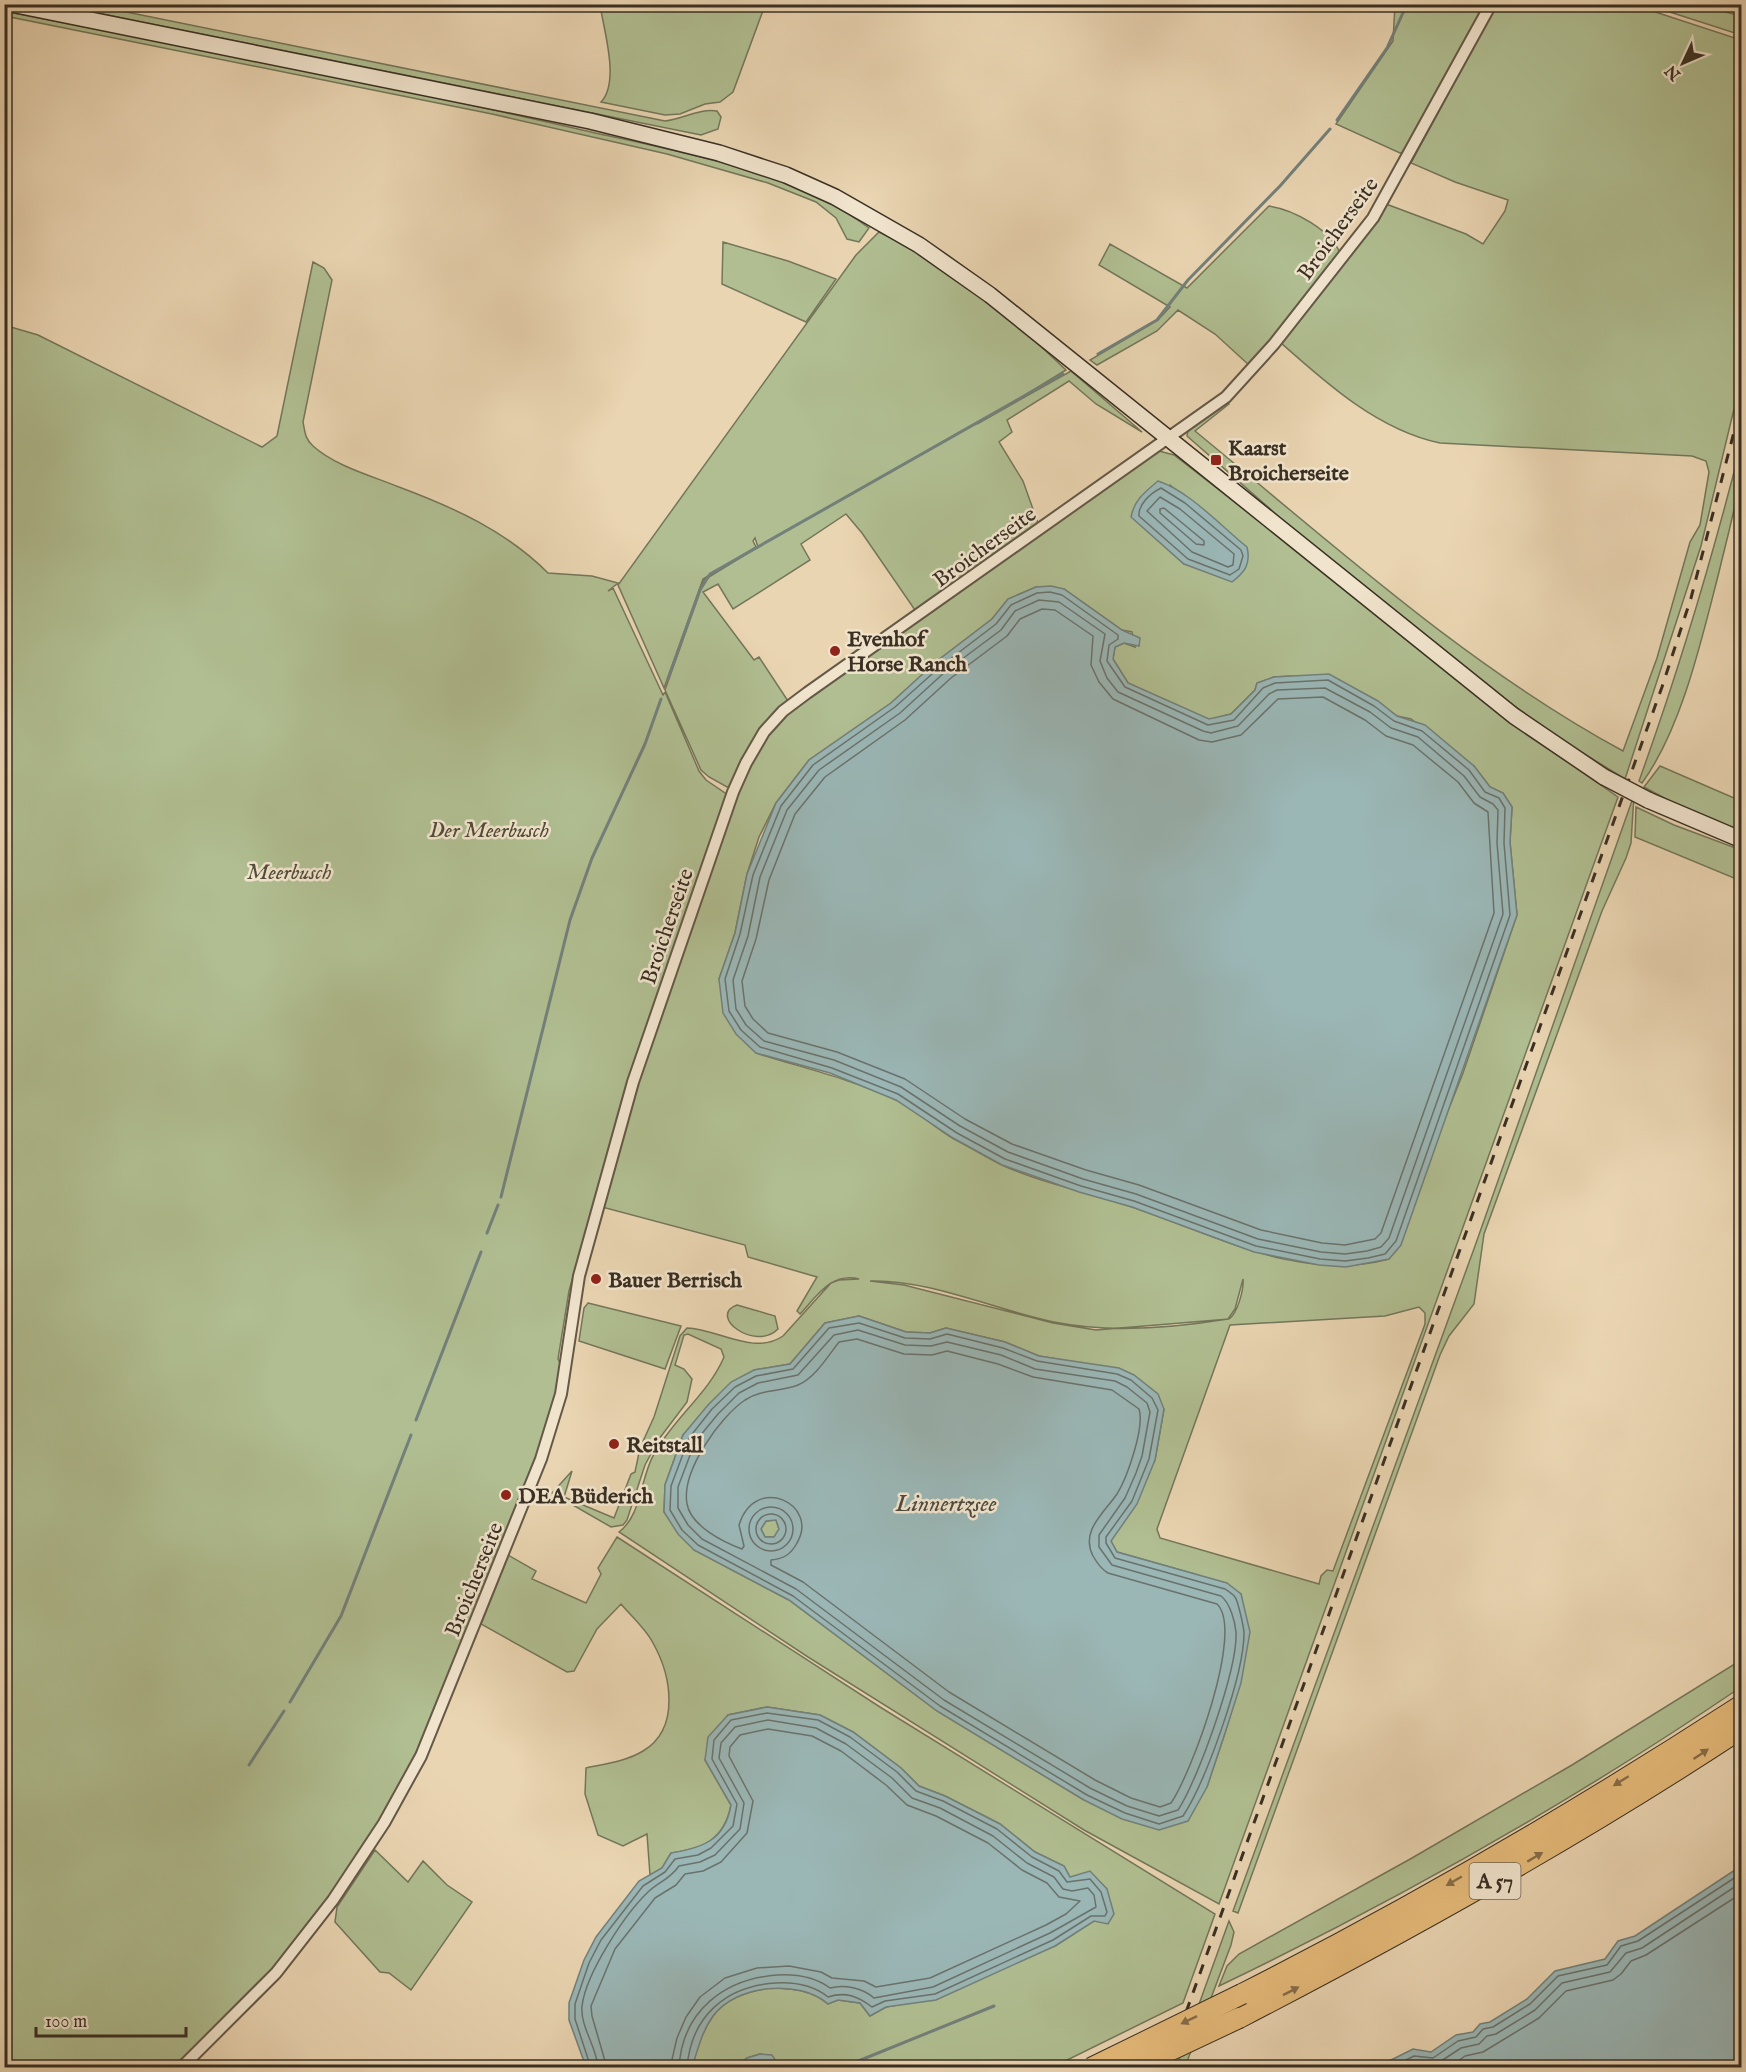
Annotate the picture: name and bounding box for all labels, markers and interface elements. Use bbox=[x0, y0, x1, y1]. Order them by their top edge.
north arrow bbox=[1653, 33, 1713, 93]
text: N bbox=[1662, 60, 1686, 85]
street label: Broicherseite bbox=[1292, 172, 1385, 286]
place label: Kaarst Broicherseite bbox=[1228, 435, 1349, 488]
marker: Kaarst Broicherseite bbox=[1209, 453, 1223, 467]
street label: Broicherseite bbox=[928, 501, 1042, 594]
place label: Evenhof Horse Ranch bbox=[847, 626, 967, 679]
marker: Evenhof Horse Ranch bbox=[828, 644, 842, 658]
park label: Der Meerbusch bbox=[429, 817, 549, 845]
park label: Meerbusch bbox=[247, 859, 331, 887]
street label: Broicherseite bbox=[635, 865, 701, 988]
place label: Bauer Berrisch bbox=[608, 1267, 742, 1295]
marker: Bauer Berrisch bbox=[589, 1272, 603, 1286]
place label: Reitstall bbox=[626, 1432, 704, 1460]
marker: Reitstall bbox=[607, 1437, 621, 1451]
place label: DEA Büderich bbox=[518, 1483, 653, 1511]
marker: DEA Büderich bbox=[499, 1488, 513, 1502]
water label: Linnertzsee bbox=[895, 1489, 996, 1520]
street label: Broicherseite bbox=[439, 1519, 510, 1641]
one-way arrow bbox=[1693, 1749, 1709, 1760]
one-way arrow bbox=[1613, 1776, 1630, 1787]
one-way arrow bbox=[1527, 1851, 1543, 1862]
road number: A 57 bbox=[1470, 1863, 1520, 1899]
one-way arrow bbox=[1445, 1875, 1462, 1885]
one-way arrow bbox=[1282, 1986, 1299, 1996]
scale bar bbox=[36, 2000, 186, 2038]
text: 100 m bbox=[45, 2011, 87, 2034]
one-way arrow bbox=[1180, 2014, 1198, 2024]

